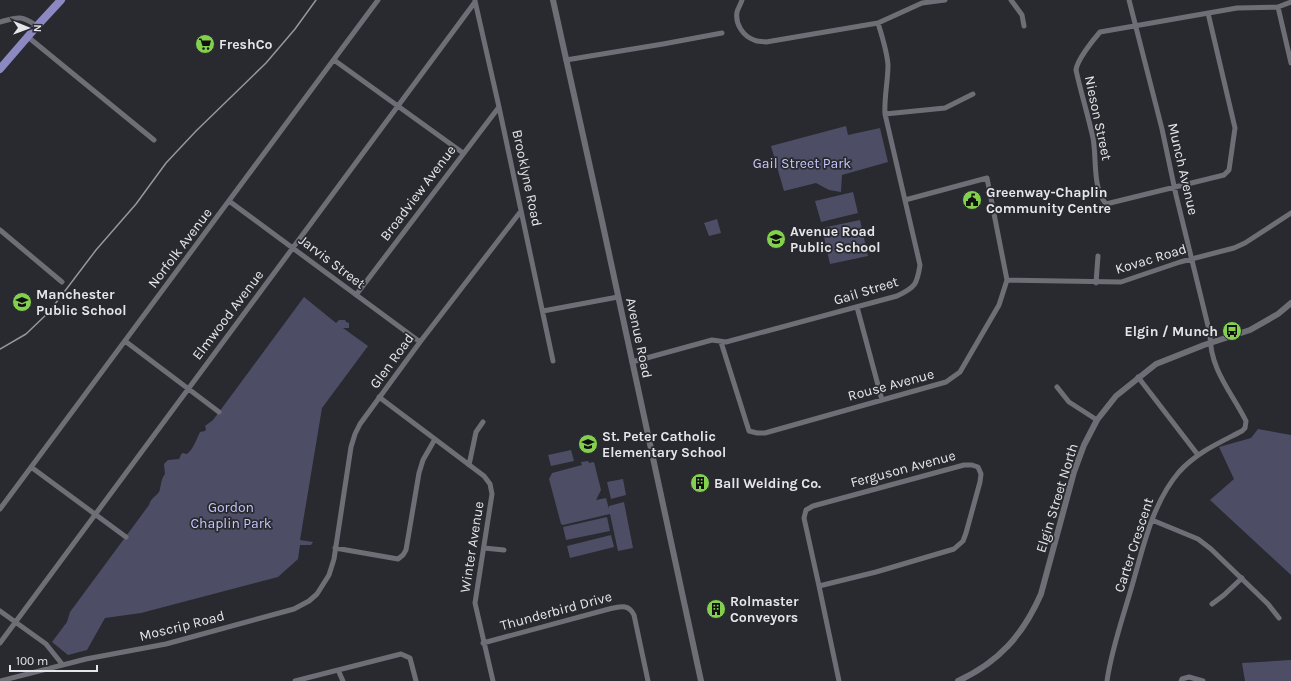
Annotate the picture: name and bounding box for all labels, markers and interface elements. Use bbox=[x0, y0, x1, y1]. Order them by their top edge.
north arrow bbox=[8, 8, 48, 48]
text: N bbox=[31, 24, 44, 32]
supermarket icon: FreshCo bbox=[194, 33, 216, 55]
place label: FreshCo bbox=[219, 36, 273, 53]
street label: Nieson Street bbox=[1081, 74, 1115, 162]
street label: Munch Avenue bbox=[1164, 121, 1202, 217]
street label: Brooklyne Road bbox=[508, 128, 546, 228]
street label: Broadview Avenue bbox=[376, 142, 460, 244]
park label: Gail Street Park bbox=[753, 155, 851, 172]
place label: Greenway-Chaplin Community Centre bbox=[986, 184, 1111, 217]
public building icon: Greenway-Chaplin Community Centre bbox=[961, 189, 983, 211]
street label: Norfolk Avenue bbox=[144, 205, 216, 291]
place label: Avenue Road Public School bbox=[790, 223, 880, 256]
school or university icon: Avenue Road Public School bbox=[765, 228, 787, 250]
street label: Jarvis Street bbox=[295, 232, 369, 292]
street label: Kovac Road bbox=[1113, 240, 1189, 278]
street label: Elmwood Avenue bbox=[189, 267, 267, 363]
street label: Gail Street bbox=[832, 273, 900, 309]
place label: Manchester Public School bbox=[36, 286, 126, 319]
school or university icon: Manchester Public School bbox=[11, 291, 33, 313]
street label: Avenue Road bbox=[622, 296, 656, 380]
bus stop icon: Elgin / Munch bbox=[1221, 320, 1243, 342]
place label: Elgin / Munch bbox=[1125, 323, 1218, 340]
street label: Glen Road bbox=[366, 330, 418, 392]
street label: Rouse Avenue bbox=[846, 365, 936, 405]
place label: St. Peter Catholic Elementary School bbox=[602, 428, 726, 461]
school or university icon: St. Peter Catholic Elementary School bbox=[577, 433, 599, 455]
street label: Elgin Street North bbox=[1032, 441, 1082, 555]
street label: Ferguson Avenue bbox=[849, 447, 957, 491]
building icon: Ball Welding Co. bbox=[689, 472, 711, 494]
place label: Ball Welding Co. bbox=[714, 475, 821, 492]
street label: Carter Crescent bbox=[1111, 496, 1157, 594]
park label: Gordon Chaplin Park bbox=[190, 499, 272, 532]
street label: Winter Avenue bbox=[456, 500, 488, 594]
street label: Thunderbird Drive bbox=[498, 588, 614, 634]
place label: Rolmaster Conveyors bbox=[730, 593, 799, 626]
building icon: Rolmaster Conveyors bbox=[705, 598, 727, 620]
street label: Moscrip Road bbox=[138, 607, 226, 645]
scale bar bbox=[10, 647, 97, 673]
text: 100 m bbox=[16, 654, 48, 668]

